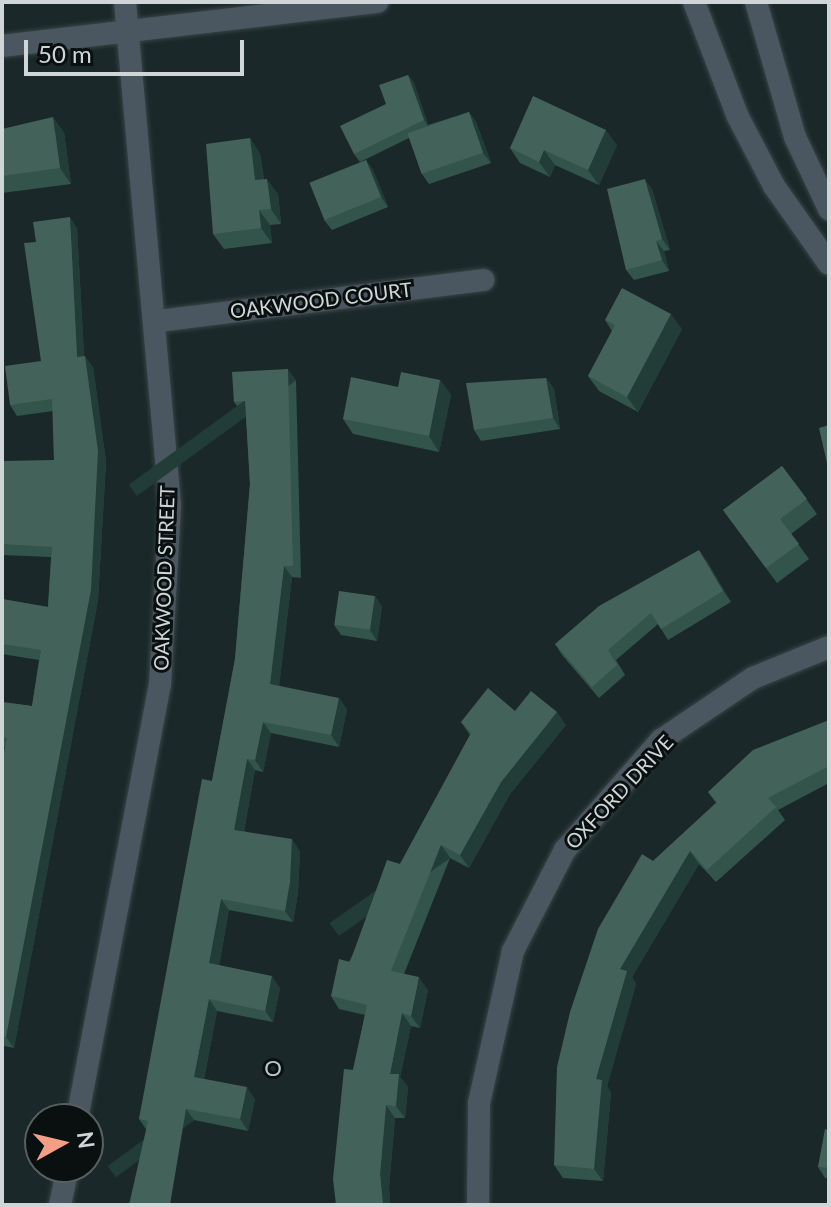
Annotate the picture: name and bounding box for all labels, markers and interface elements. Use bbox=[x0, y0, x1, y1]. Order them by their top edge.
scale bar bbox=[28, 24, 248, 74]
text: 50 m bbox=[38, 39, 92, 68]
street label: OAKWOOD COURT bbox=[229, 277, 413, 323]
street label: OAKWOOD STREET bbox=[149, 485, 179, 671]
street label: OXFORD DRIVE bbox=[560, 730, 678, 854]
district label: O bbox=[264, 1055, 284, 1081]
north arrow bbox=[24, 1103, 104, 1183]
text: N bbox=[72, 1130, 101, 1150]

